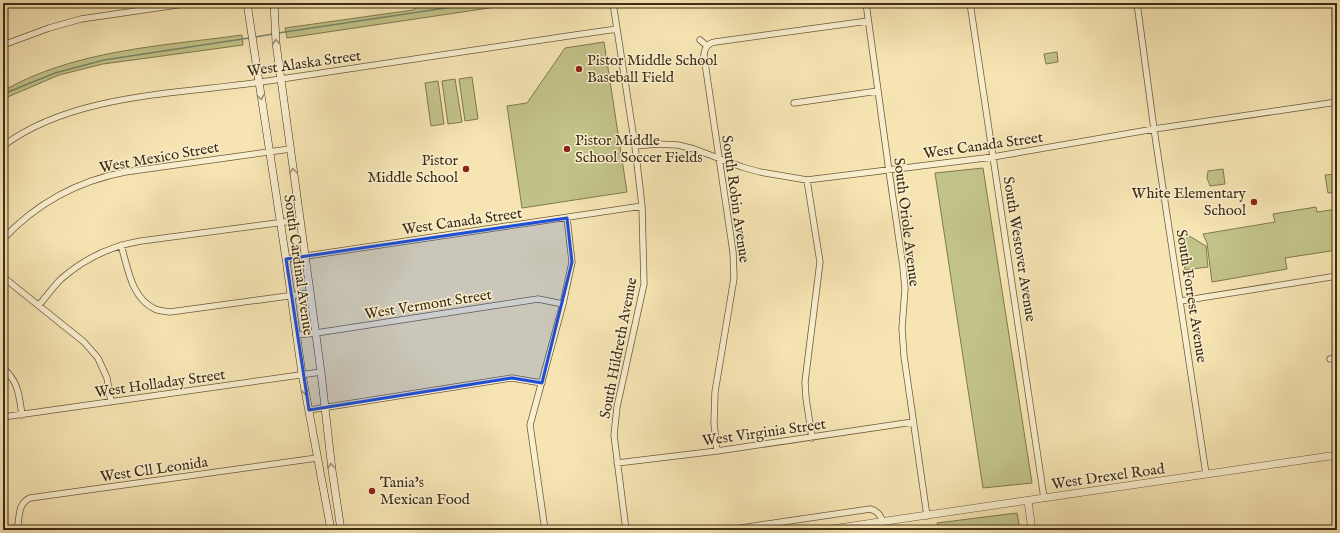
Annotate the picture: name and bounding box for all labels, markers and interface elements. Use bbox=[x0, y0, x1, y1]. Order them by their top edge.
one-way arrow bbox=[271, 39, 280, 45]
street label: West Alaska Street bbox=[246, 46, 362, 81]
place label: Pistor Middle School Baseball Field bbox=[587, 51, 718, 87]
marker: Pistor Middle School Baseball Field bbox=[574, 64, 584, 74]
one-way arrow bbox=[256, 94, 265, 100]
street label: West Canada Street bbox=[922, 128, 1044, 163]
place label: Pistor Middle School Soccer Fields bbox=[575, 131, 703, 167]
street label: South Robin Avenue bbox=[717, 134, 754, 264]
street label: West Mexico Street bbox=[98, 138, 220, 177]
marker: Pistor Middle School Soccer Fields bbox=[562, 144, 572, 154]
place label: Pistor Middle School bbox=[367, 151, 459, 187]
street label: South Oriole Avenue bbox=[889, 156, 924, 288]
marker: Pistor Middle School bbox=[461, 164, 471, 174]
one-way arrow bbox=[289, 168, 298, 174]
street label: South Westover Avenue bbox=[999, 175, 1040, 323]
place label: White Elementary School bbox=[1132, 184, 1247, 220]
street label: South Cardinal Avenue bbox=[279, 193, 318, 337]
marker: White Elementary School bbox=[1249, 197, 1259, 207]
street label: West Canada Street bbox=[401, 204, 523, 239]
street label: South Forrest Avenue bbox=[1172, 228, 1211, 364]
street label: South Hildreth Avenue bbox=[595, 276, 642, 420]
street label: West Vermont Street bbox=[363, 285, 493, 324]
street label: West Holladay Street bbox=[94, 365, 227, 402]
one-way arrow bbox=[301, 388, 309, 395]
street label: West Virginia Street bbox=[701, 414, 827, 451]
street label: West Cll Leonida bbox=[99, 452, 210, 486]
street label: West Drexel Road bbox=[1050, 459, 1167, 494]
one-way arrow bbox=[327, 463, 336, 469]
place label: Tania's Mexican Food bbox=[380, 473, 471, 509]
marker: Tania's Mexican Food bbox=[367, 486, 377, 496]

